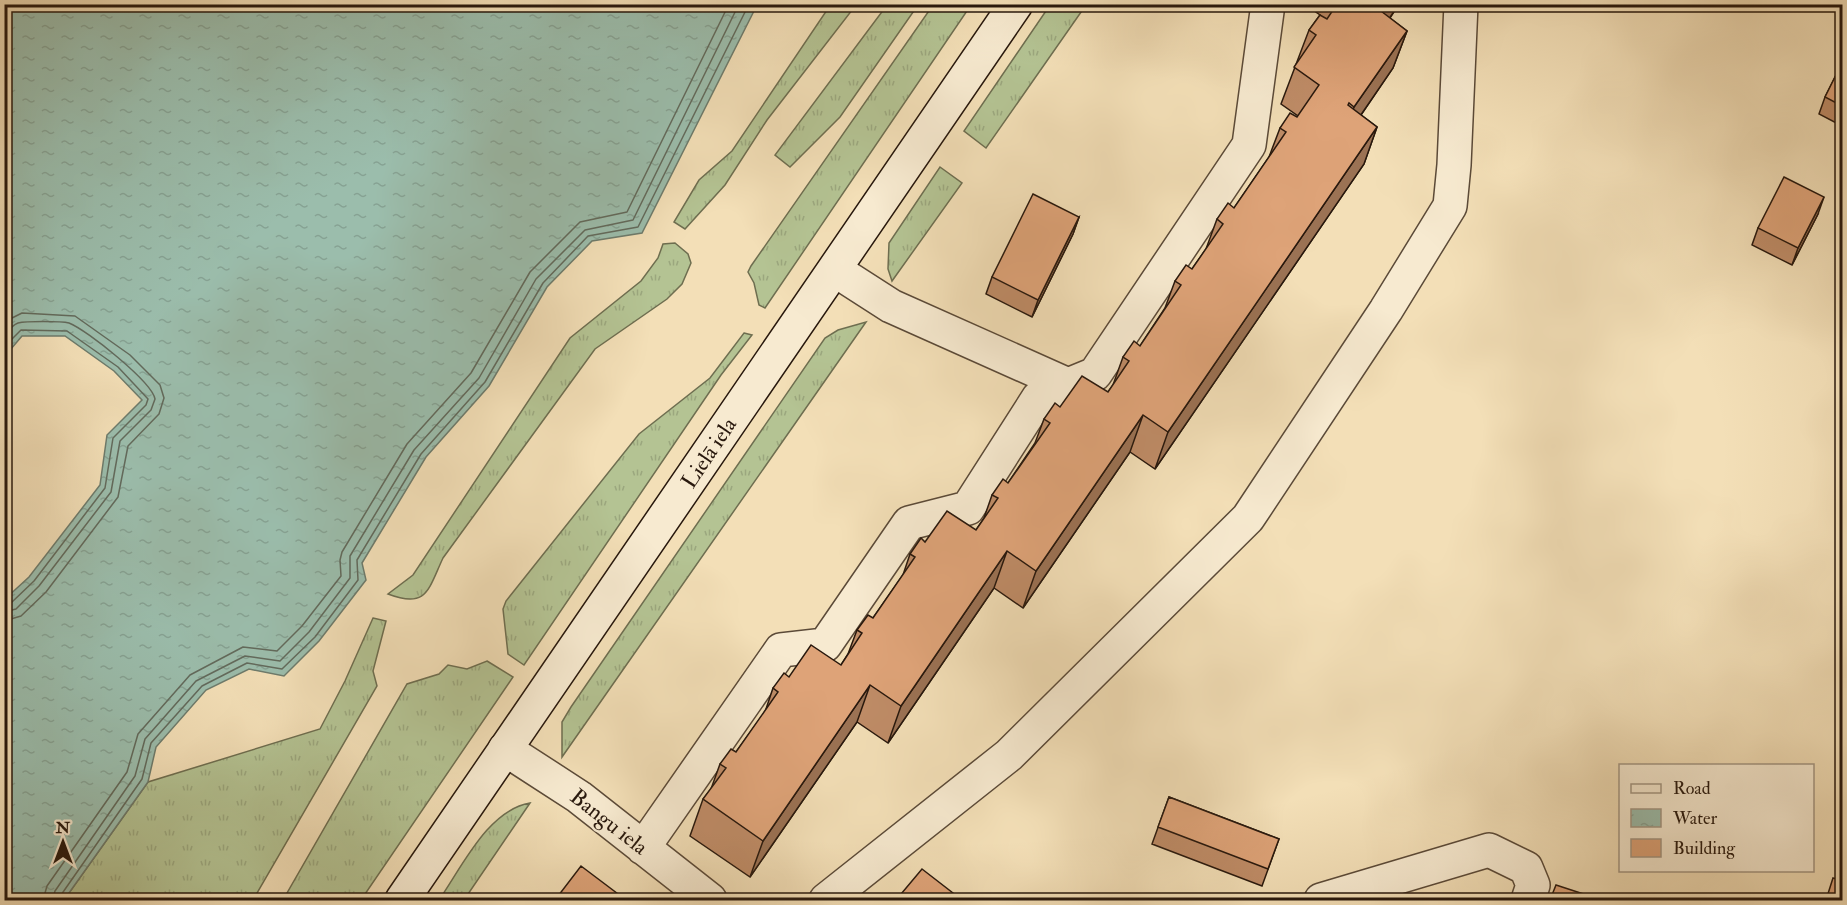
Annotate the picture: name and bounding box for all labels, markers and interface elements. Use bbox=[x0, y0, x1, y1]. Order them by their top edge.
street label: Lielā iela bbox=[675, 411, 743, 494]
legend bbox=[1619, 764, 1814, 872]
text: Road bbox=[1673, 777, 1711, 800]
street label: Bangu iela bbox=[564, 783, 654, 862]
text: Water bbox=[1672, 807, 1717, 830]
north arrow bbox=[33, 812, 93, 872]
text: N bbox=[55, 818, 71, 838]
text: Building bbox=[1673, 837, 1736, 860]

